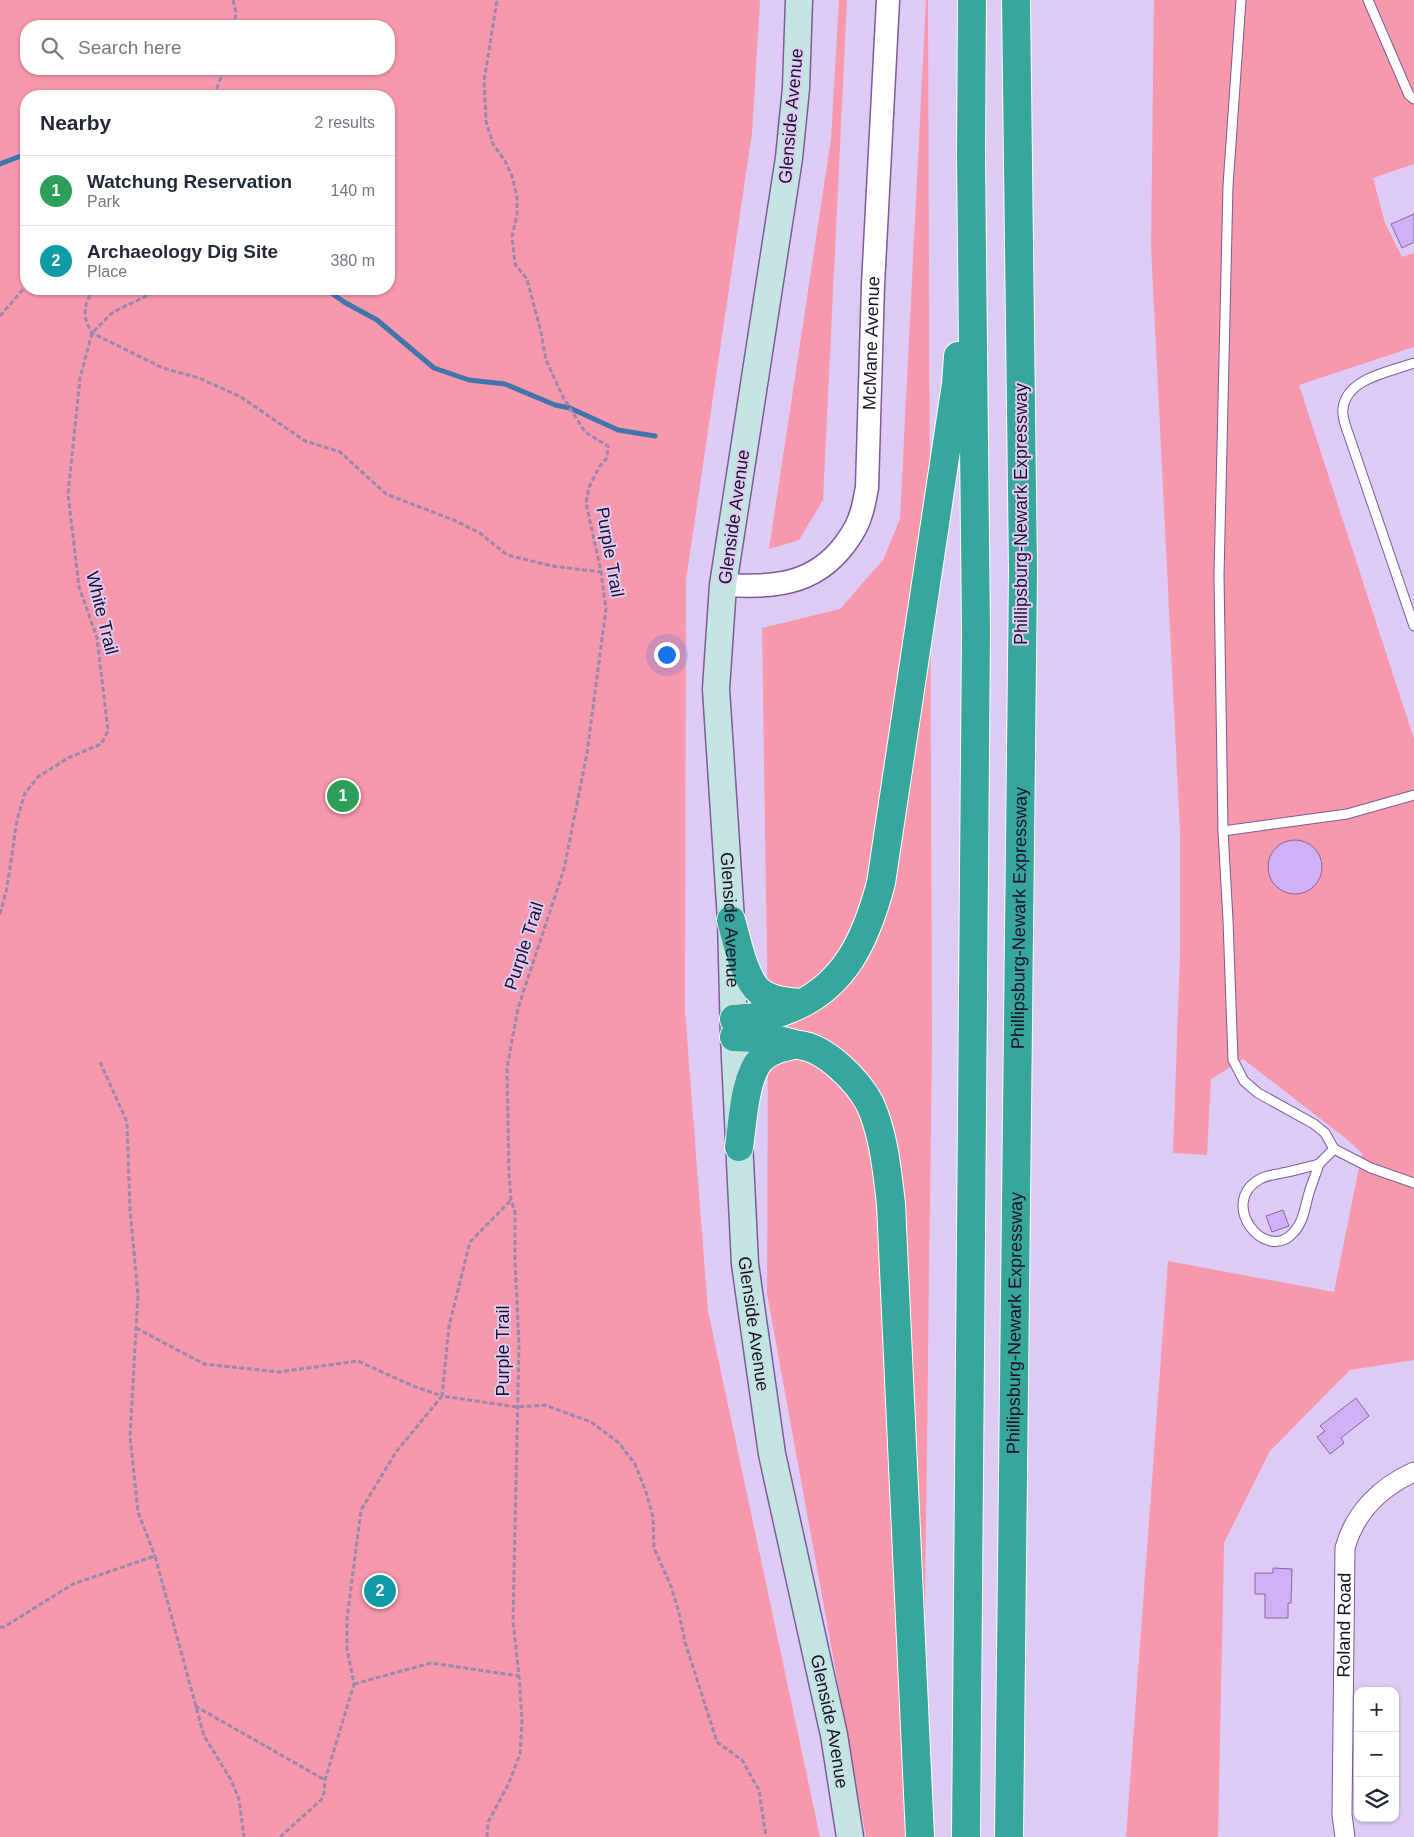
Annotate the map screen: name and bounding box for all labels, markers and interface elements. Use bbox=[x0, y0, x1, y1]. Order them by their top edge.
search box bbox=[20, 20, 395, 75]
icon: search bbox=[38, 34, 66, 62]
text: Search here bbox=[78, 37, 182, 58]
street label: Glenside Avenue bbox=[775, 47, 807, 185]
text: Nearby bbox=[40, 111, 111, 134]
text: 2 results bbox=[315, 114, 375, 131]
text: Watchung Reservation bbox=[87, 171, 292, 192]
text: 1 bbox=[52, 182, 60, 199]
text: 140 m bbox=[331, 182, 375, 199]
text: Park bbox=[87, 193, 120, 210]
text: Archaeology Dig Site bbox=[87, 241, 278, 262]
text: 2 bbox=[52, 252, 60, 269]
text: 380 m bbox=[331, 252, 375, 269]
text: Place bbox=[87, 263, 127, 280]
street label: McMane Avenue bbox=[859, 276, 883, 410]
street label: Phillipsburg-Newark Expressway bbox=[1011, 383, 1031, 645]
street label: Glenside Avenue bbox=[715, 448, 753, 586]
street label: Purple Trail bbox=[592, 505, 628, 599]
street label: White Trail bbox=[82, 569, 122, 657]
your location bbox=[654, 642, 680, 668]
pin: 1 bbox=[327, 777, 359, 815]
street label: Phillipsburg-Newark Expressway bbox=[1008, 787, 1031, 1049]
street label: Glenside Avenue bbox=[717, 851, 743, 988]
street label: Purple Trail bbox=[500, 900, 548, 992]
street label: Phillipsburg-Newark Expressway bbox=[1003, 1192, 1026, 1454]
street label: Glenside Avenue bbox=[735, 1256, 773, 1393]
street label: Purple Trail bbox=[493, 1305, 513, 1397]
pin: 2 bbox=[364, 1572, 396, 1610]
street label: Roland Road bbox=[1334, 1573, 1355, 1678]
street label: Glenside Avenue bbox=[807, 1653, 852, 1790]
map controls bbox=[1354, 1687, 1399, 1822]
button: + bbox=[1354, 1687, 1399, 1732]
button: − bbox=[1354, 1732, 1399, 1777]
button: layers bbox=[1354, 1777, 1399, 1822]

